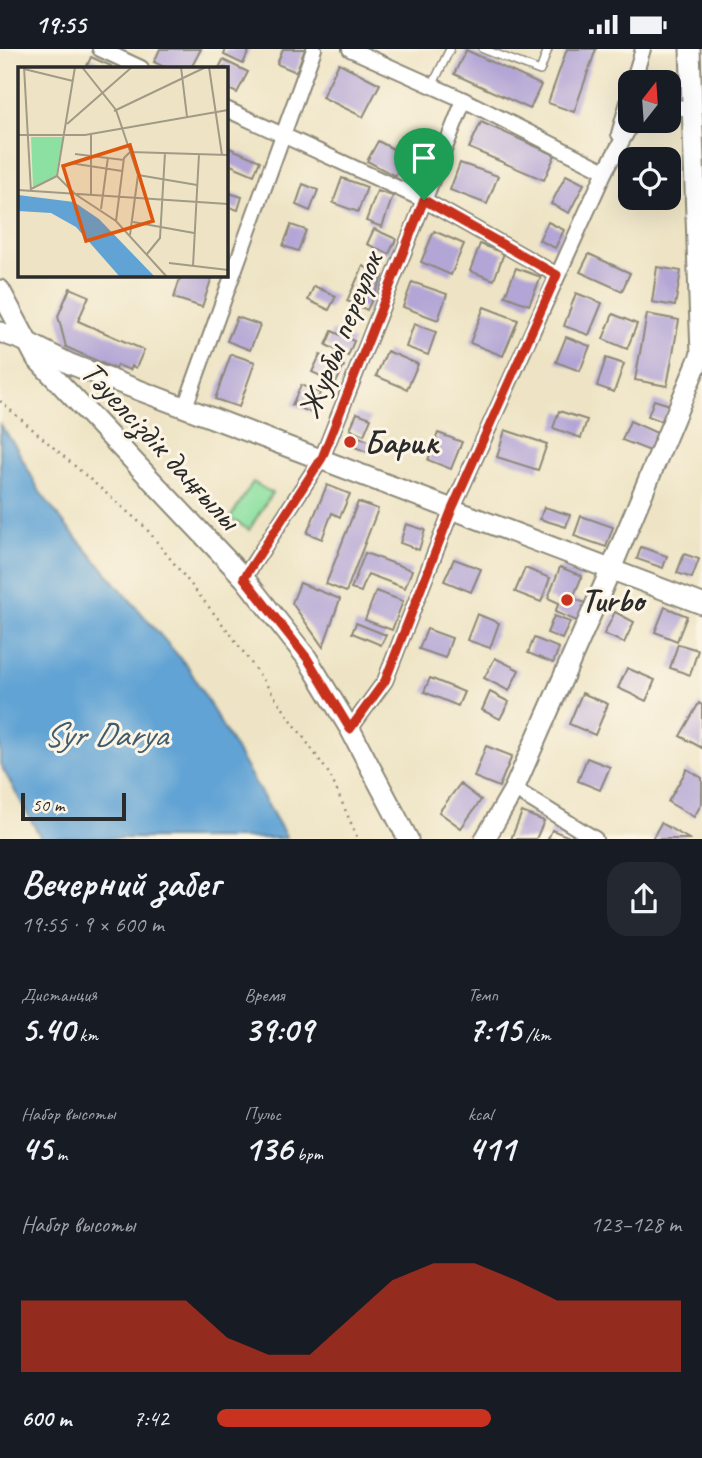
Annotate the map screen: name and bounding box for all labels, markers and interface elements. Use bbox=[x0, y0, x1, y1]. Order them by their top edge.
text: 19:55 bbox=[35, 8, 86, 41]
inset map bbox=[18, 67, 228, 277]
north arrow bbox=[618, 70, 681, 133]
map controls bbox=[618, 70, 681, 210]
pin bbox=[394, 128, 454, 200]
icon: arrive bbox=[405, 139, 443, 177]
button: locate bbox=[618, 147, 681, 210]
street label: Журбы переулок bbox=[288, 243, 393, 424]
street label: Тәуелсіздік даңғылы bbox=[72, 352, 252, 540]
place label: Барик bbox=[364, 421, 440, 463]
marker: Барик bbox=[342, 434, 358, 450]
place label: Turbo bbox=[581, 579, 647, 621]
marker: Turbo bbox=[559, 592, 575, 608]
water label: Syr Darya bbox=[43, 712, 170, 757]
scale bar bbox=[21, 789, 126, 821]
text: 50 m bbox=[32, 793, 64, 817]
text: Вечерний забег bbox=[21, 860, 220, 907]
button: share bbox=[607, 862, 681, 936]
text: 19:55 · 9 × 600 m bbox=[21, 910, 164, 939]
text: Дистанция bbox=[21, 983, 97, 1007]
text: Время bbox=[244, 983, 284, 1007]
text: Темп bbox=[468, 983, 498, 1007]
text: 5.40 bbox=[21, 1007, 75, 1052]
text: 39:09 bbox=[244, 1007, 313, 1052]
text: 7:15 bbox=[468, 1007, 521, 1052]
text: km bbox=[75, 1023, 98, 1047]
text: /km bbox=[521, 1023, 551, 1047]
text: Набор высоты bbox=[21, 1102, 115, 1126]
text: Пульс bbox=[244, 1102, 281, 1126]
text: kcal bbox=[468, 1102, 493, 1126]
text: 45 bbox=[21, 1126, 52, 1171]
text: 136 bbox=[244, 1126, 292, 1171]
text: 411 bbox=[468, 1126, 515, 1171]
text: m bbox=[52, 1142, 67, 1166]
text: bpm bbox=[292, 1142, 323, 1166]
text: Набор высоты bbox=[21, 1210, 135, 1239]
text: 123–128 m bbox=[590, 1210, 681, 1239]
text: 600 m bbox=[21, 1404, 71, 1433]
text: 7:42 bbox=[133, 1404, 169, 1433]

